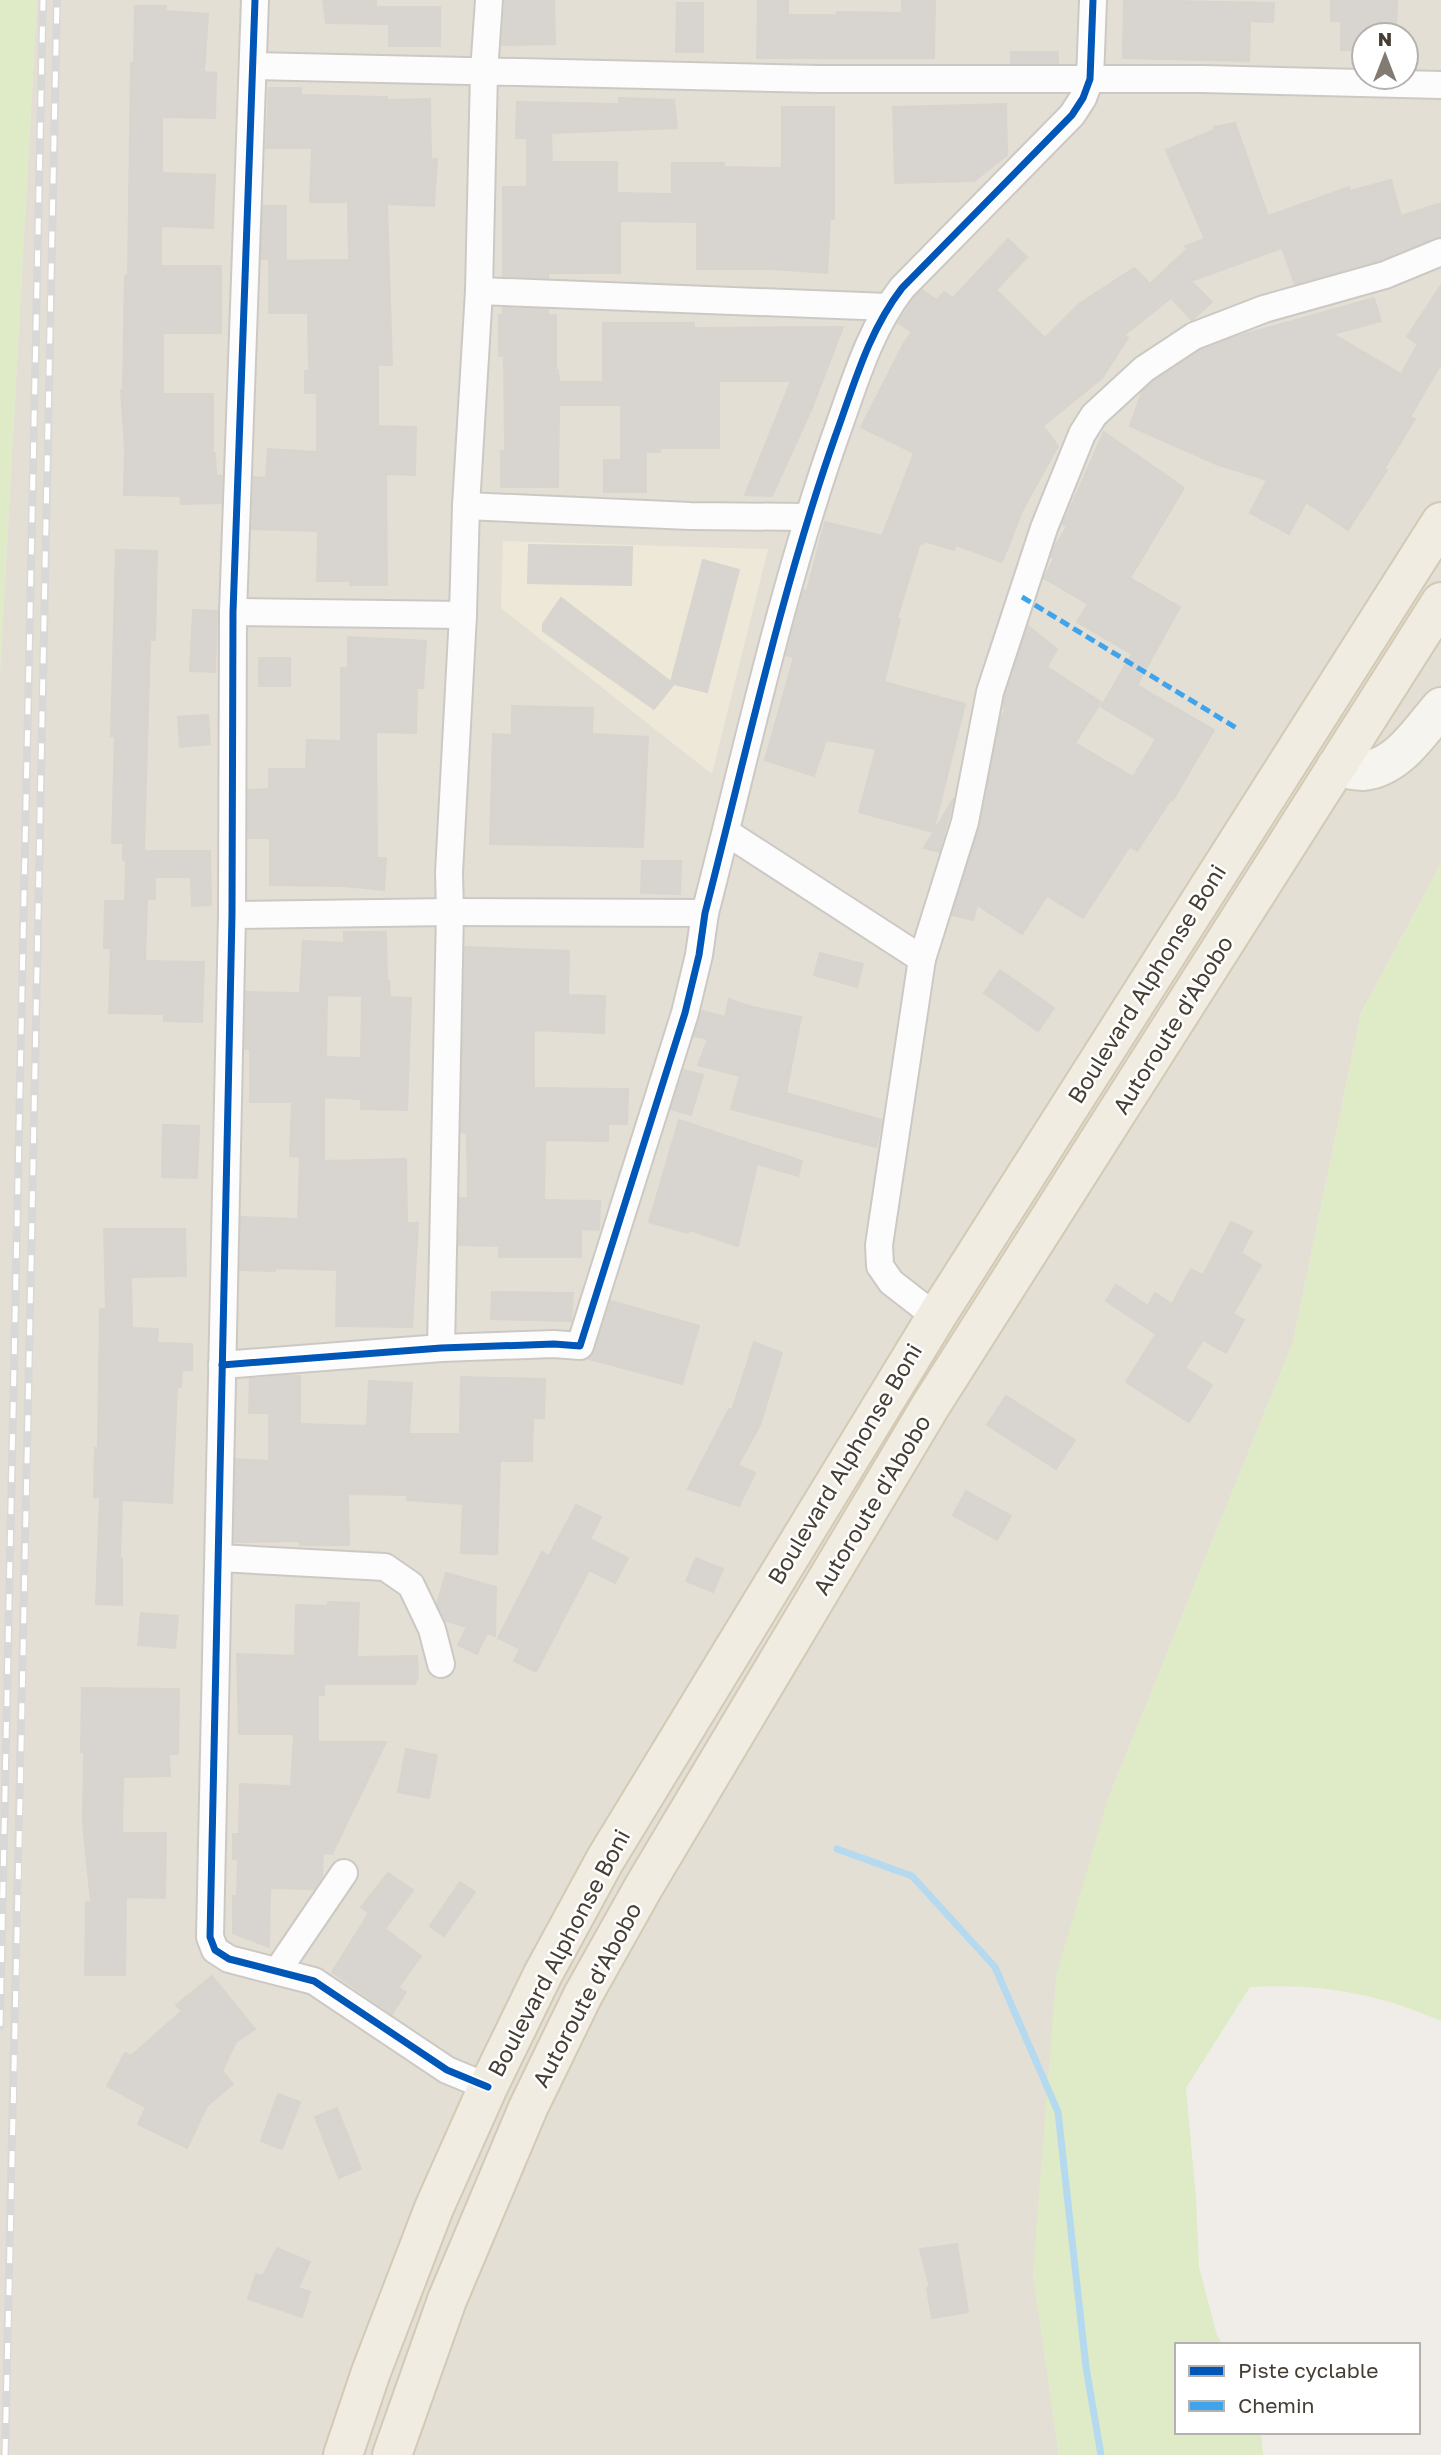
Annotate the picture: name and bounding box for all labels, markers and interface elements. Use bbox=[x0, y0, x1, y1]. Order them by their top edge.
north arrow bbox=[1350, 21, 1420, 91]
text: N bbox=[1378, 27, 1392, 50]
street label: Boulevard Alphonse Boni bbox=[1061, 859, 1231, 1108]
street label: Autoroute d'Abobo bbox=[1106, 930, 1238, 1119]
street label: Boulevard Alphonse Boni bbox=[761, 1338, 927, 1589]
street label: Autoroute d'Abobo bbox=[806, 1409, 936, 1600]
street label: Boulevard Alphonse Boni bbox=[481, 1824, 635, 2081]
street label: Autoroute d'Abobo bbox=[526, 1897, 647, 2092]
legend bbox=[1175, 2343, 1420, 2434]
text: Piste cyclable bbox=[1238, 2357, 1378, 2383]
text: Chemin bbox=[1238, 2392, 1315, 2418]

